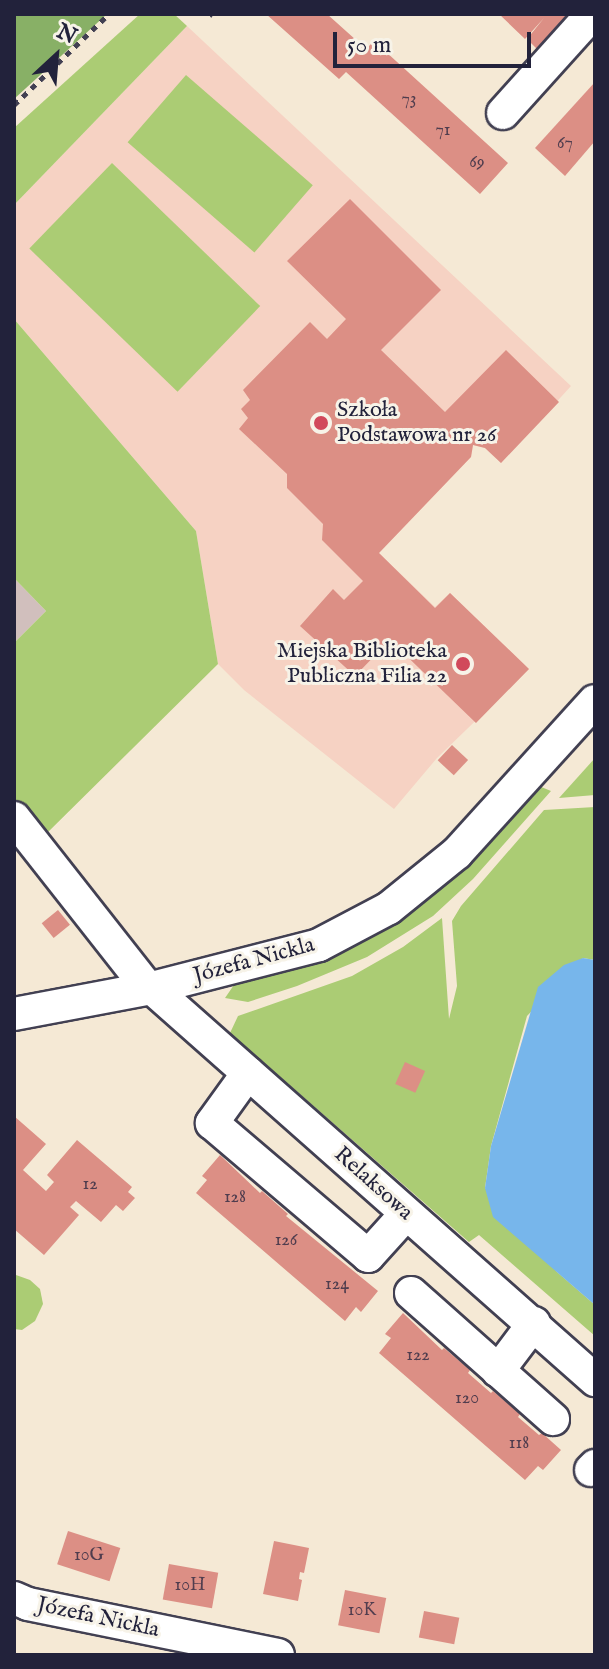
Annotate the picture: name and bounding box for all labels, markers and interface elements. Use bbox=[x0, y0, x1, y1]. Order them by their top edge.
north arrow bbox=[16, 16, 96, 96]
scale bar bbox=[337, 16, 535, 66]
text: N bbox=[52, 18, 81, 51]
text: 50 m bbox=[347, 30, 391, 61]
house number: 73 bbox=[401, 89, 417, 111]
house number: 71 bbox=[435, 120, 451, 142]
house number: 67 bbox=[557, 133, 573, 155]
house number: 69 bbox=[469, 152, 485, 174]
place label: Szkoła Podstawowa nr 26 bbox=[337, 397, 496, 448]
marker: Szkoła Podstawowa nr 26 bbox=[312, 414, 330, 432]
place label: Miejska Biblioteka Publiczna Filia 22 bbox=[277, 638, 447, 690]
marker: Miejska Biblioteka Publiczna Filia 22 bbox=[454, 655, 472, 673]
street label: Józefa Nickla bbox=[191, 932, 317, 990]
street label: Relaksowa bbox=[328, 1142, 418, 1226]
house number: 12 bbox=[82, 1174, 98, 1196]
house number: 128 bbox=[224, 1187, 246, 1209]
house number: 126 bbox=[275, 1230, 297, 1252]
house number: 124 bbox=[325, 1274, 349, 1296]
house number: 122 bbox=[406, 1345, 430, 1367]
house number: 120 bbox=[455, 1388, 479, 1410]
house number: 118 bbox=[509, 1433, 529, 1455]
house number: 10G bbox=[74, 1545, 104, 1567]
house number: 10H bbox=[175, 1575, 205, 1597]
street label: Józefa Nickla bbox=[35, 1592, 161, 1644]
house number: 10K bbox=[348, 1600, 376, 1622]

